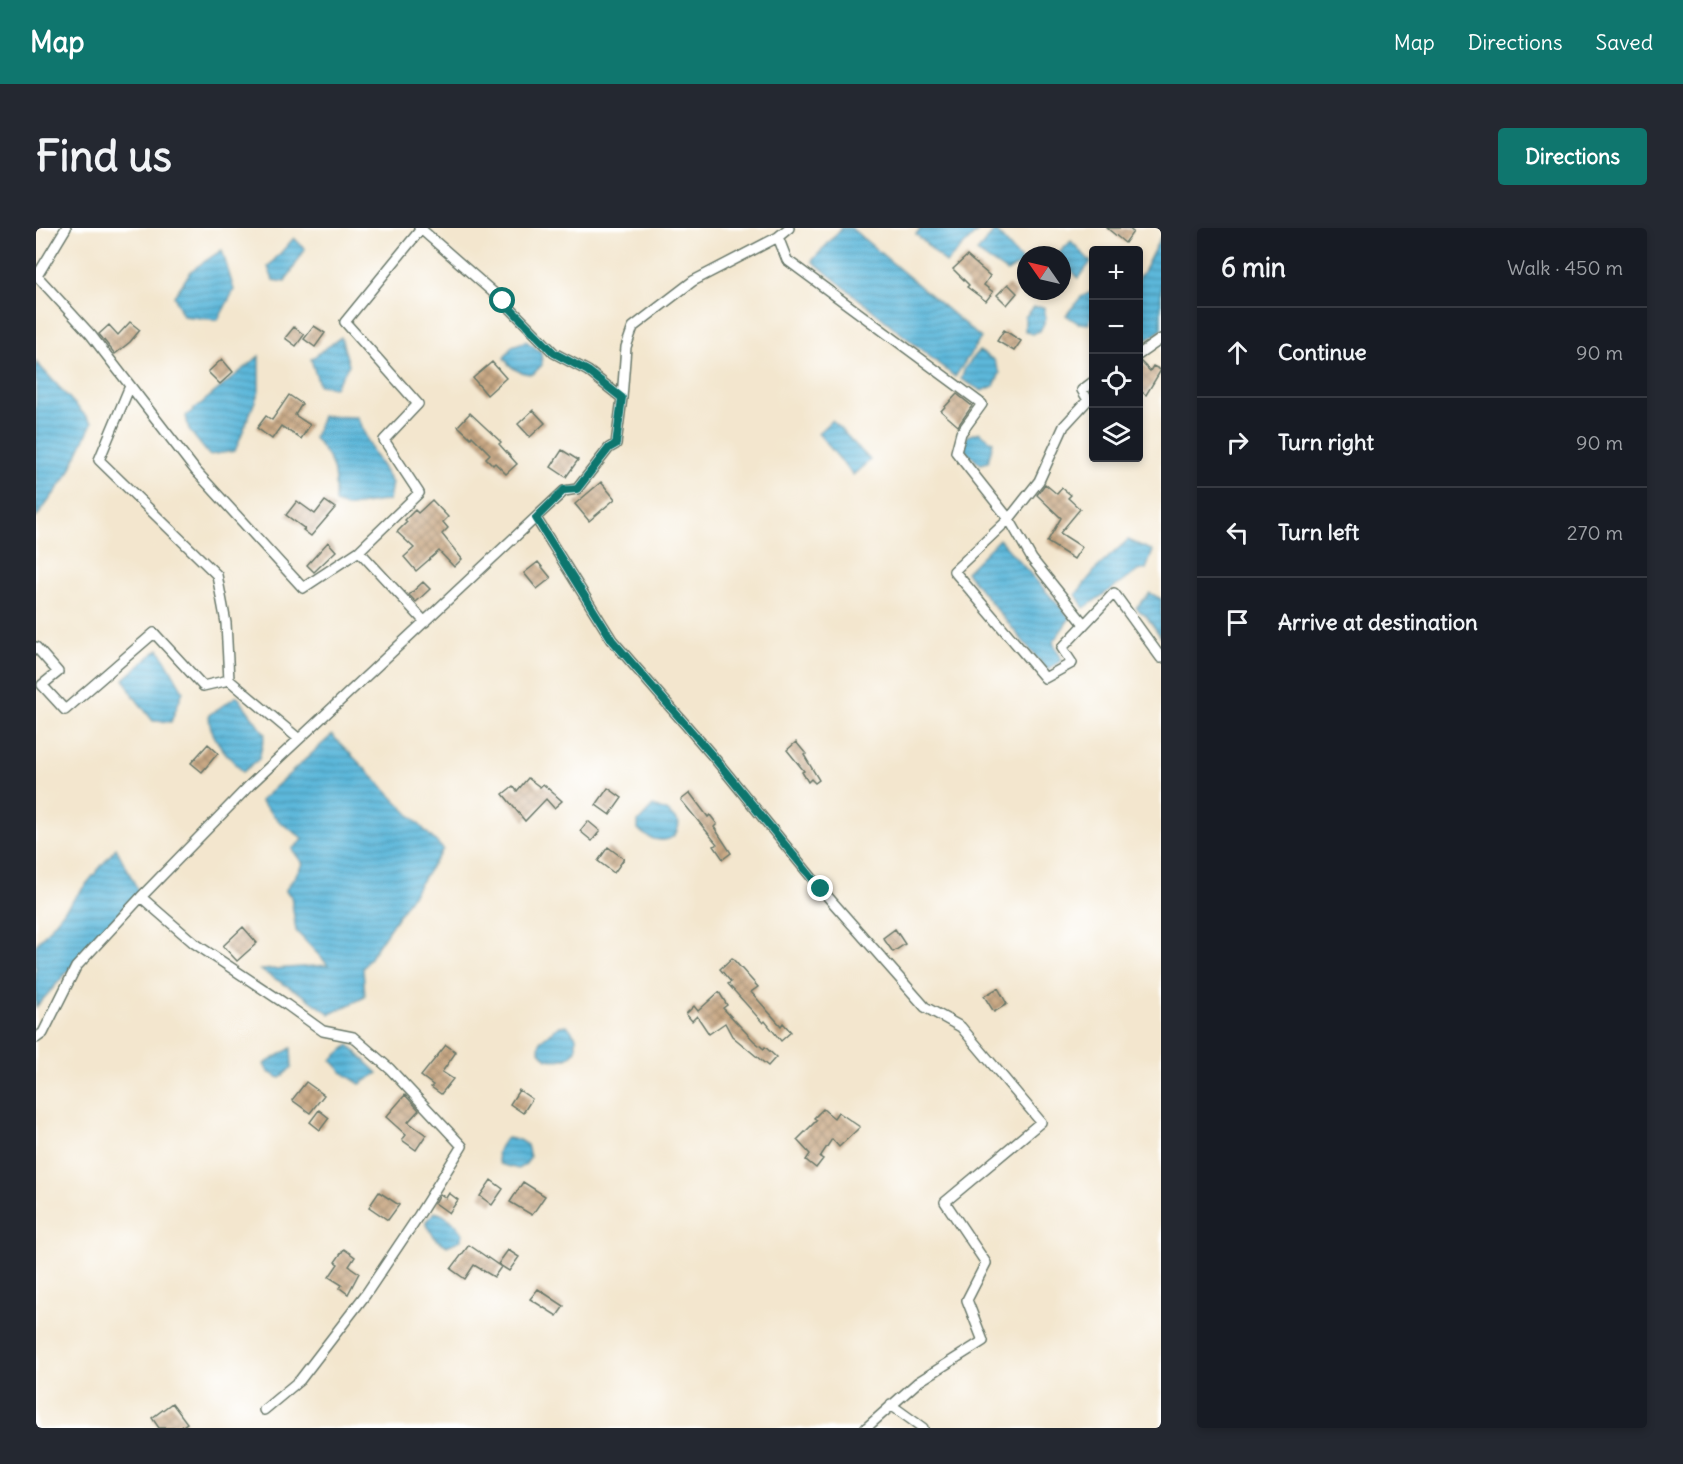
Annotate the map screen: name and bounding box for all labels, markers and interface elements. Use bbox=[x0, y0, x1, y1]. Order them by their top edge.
text: Map bbox=[30, 24, 84, 60]
text: Map bbox=[1394, 29, 1435, 56]
text: Directions bbox=[1468, 29, 1562, 56]
text: Saved bbox=[1595, 29, 1653, 56]
button: Directions bbox=[1498, 128, 1647, 185]
text: Find us bbox=[36, 130, 172, 182]
north arrow bbox=[1017, 246, 1071, 300]
map controls bbox=[1089, 246, 1143, 462]
button: + bbox=[1089, 246, 1143, 300]
text: 6 min bbox=[1221, 251, 1286, 284]
text: Walk · 450 m bbox=[1507, 255, 1623, 280]
route start bbox=[489, 287, 515, 313]
button: − bbox=[1089, 300, 1143, 354]
icon: ahead bbox=[1221, 336, 1254, 369]
text: Continue bbox=[1278, 338, 1367, 366]
text: 90 m bbox=[1576, 340, 1623, 365]
button: locate bbox=[1089, 354, 1143, 408]
button: layers bbox=[1089, 408, 1143, 462]
icon: right bbox=[1221, 426, 1254, 459]
text: Turn right bbox=[1278, 428, 1374, 456]
text: 90 m bbox=[1576, 430, 1623, 455]
icon: left bbox=[1221, 516, 1254, 549]
text: Turn left bbox=[1278, 518, 1359, 546]
text: 270 m bbox=[1567, 520, 1623, 545]
icon: arrive bbox=[1221, 606, 1254, 639]
text: Arrive at destination bbox=[1278, 608, 1478, 636]
route end bbox=[807, 875, 833, 901]

